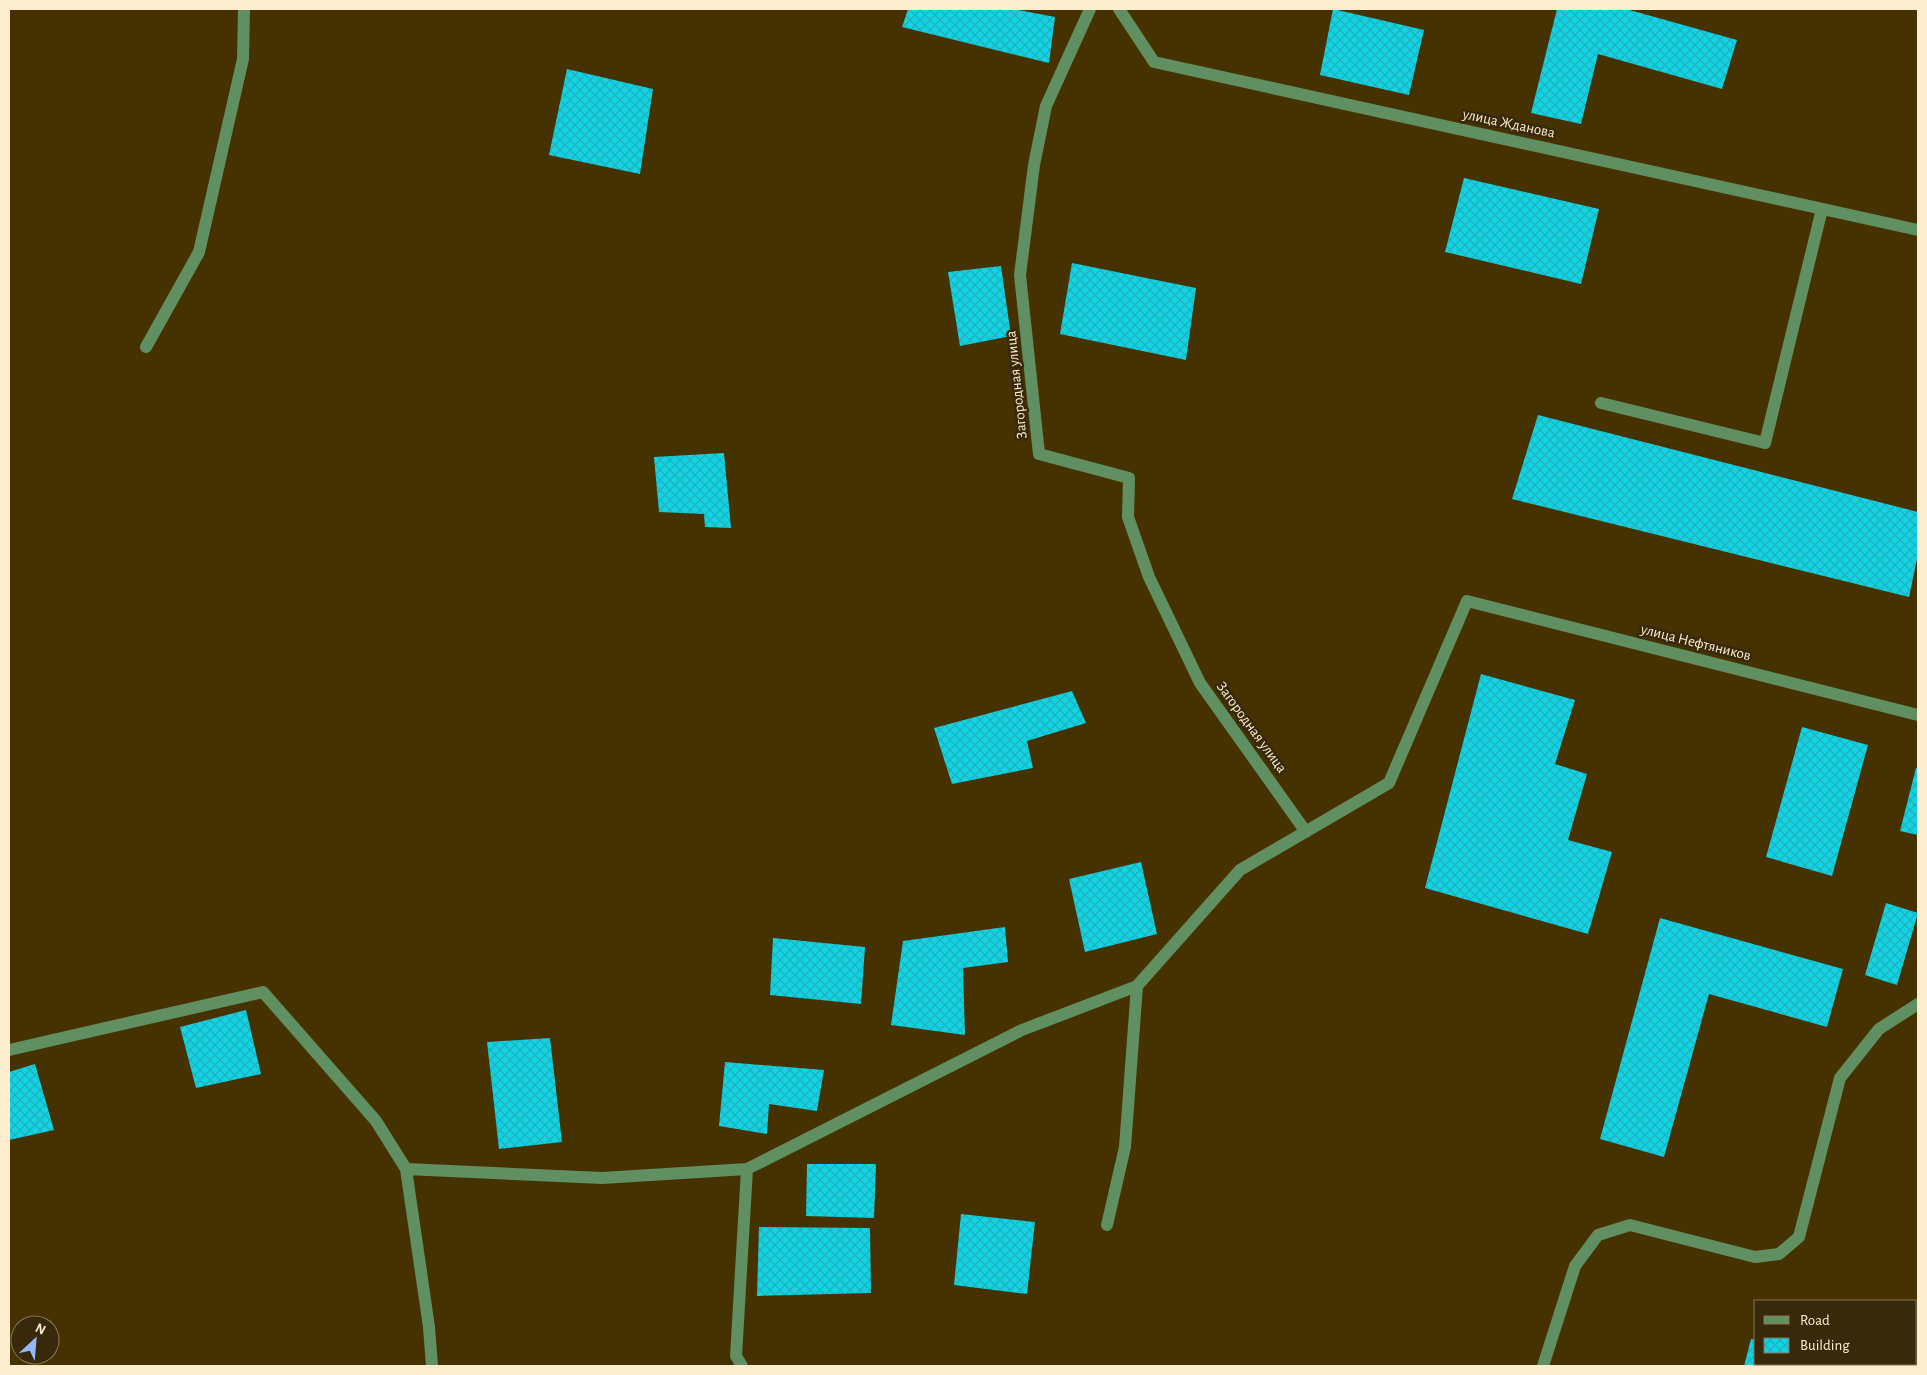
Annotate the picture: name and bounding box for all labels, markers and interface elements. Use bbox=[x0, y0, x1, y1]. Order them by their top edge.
street label: улица Жданова bbox=[1460, 106, 1556, 141]
street label: Загородная улица bbox=[1003, 330, 1030, 440]
street label: улица Нефтяников bbox=[1638, 621, 1752, 663]
street label: Загородная улица bbox=[1214, 679, 1290, 776]
legend bbox=[1754, 1300, 1917, 1365]
text: Road bbox=[1800, 1313, 1830, 1328]
north arrow bbox=[10, 1315, 60, 1365]
text: N bbox=[33, 1321, 48, 1338]
text: Building bbox=[1800, 1338, 1850, 1353]

